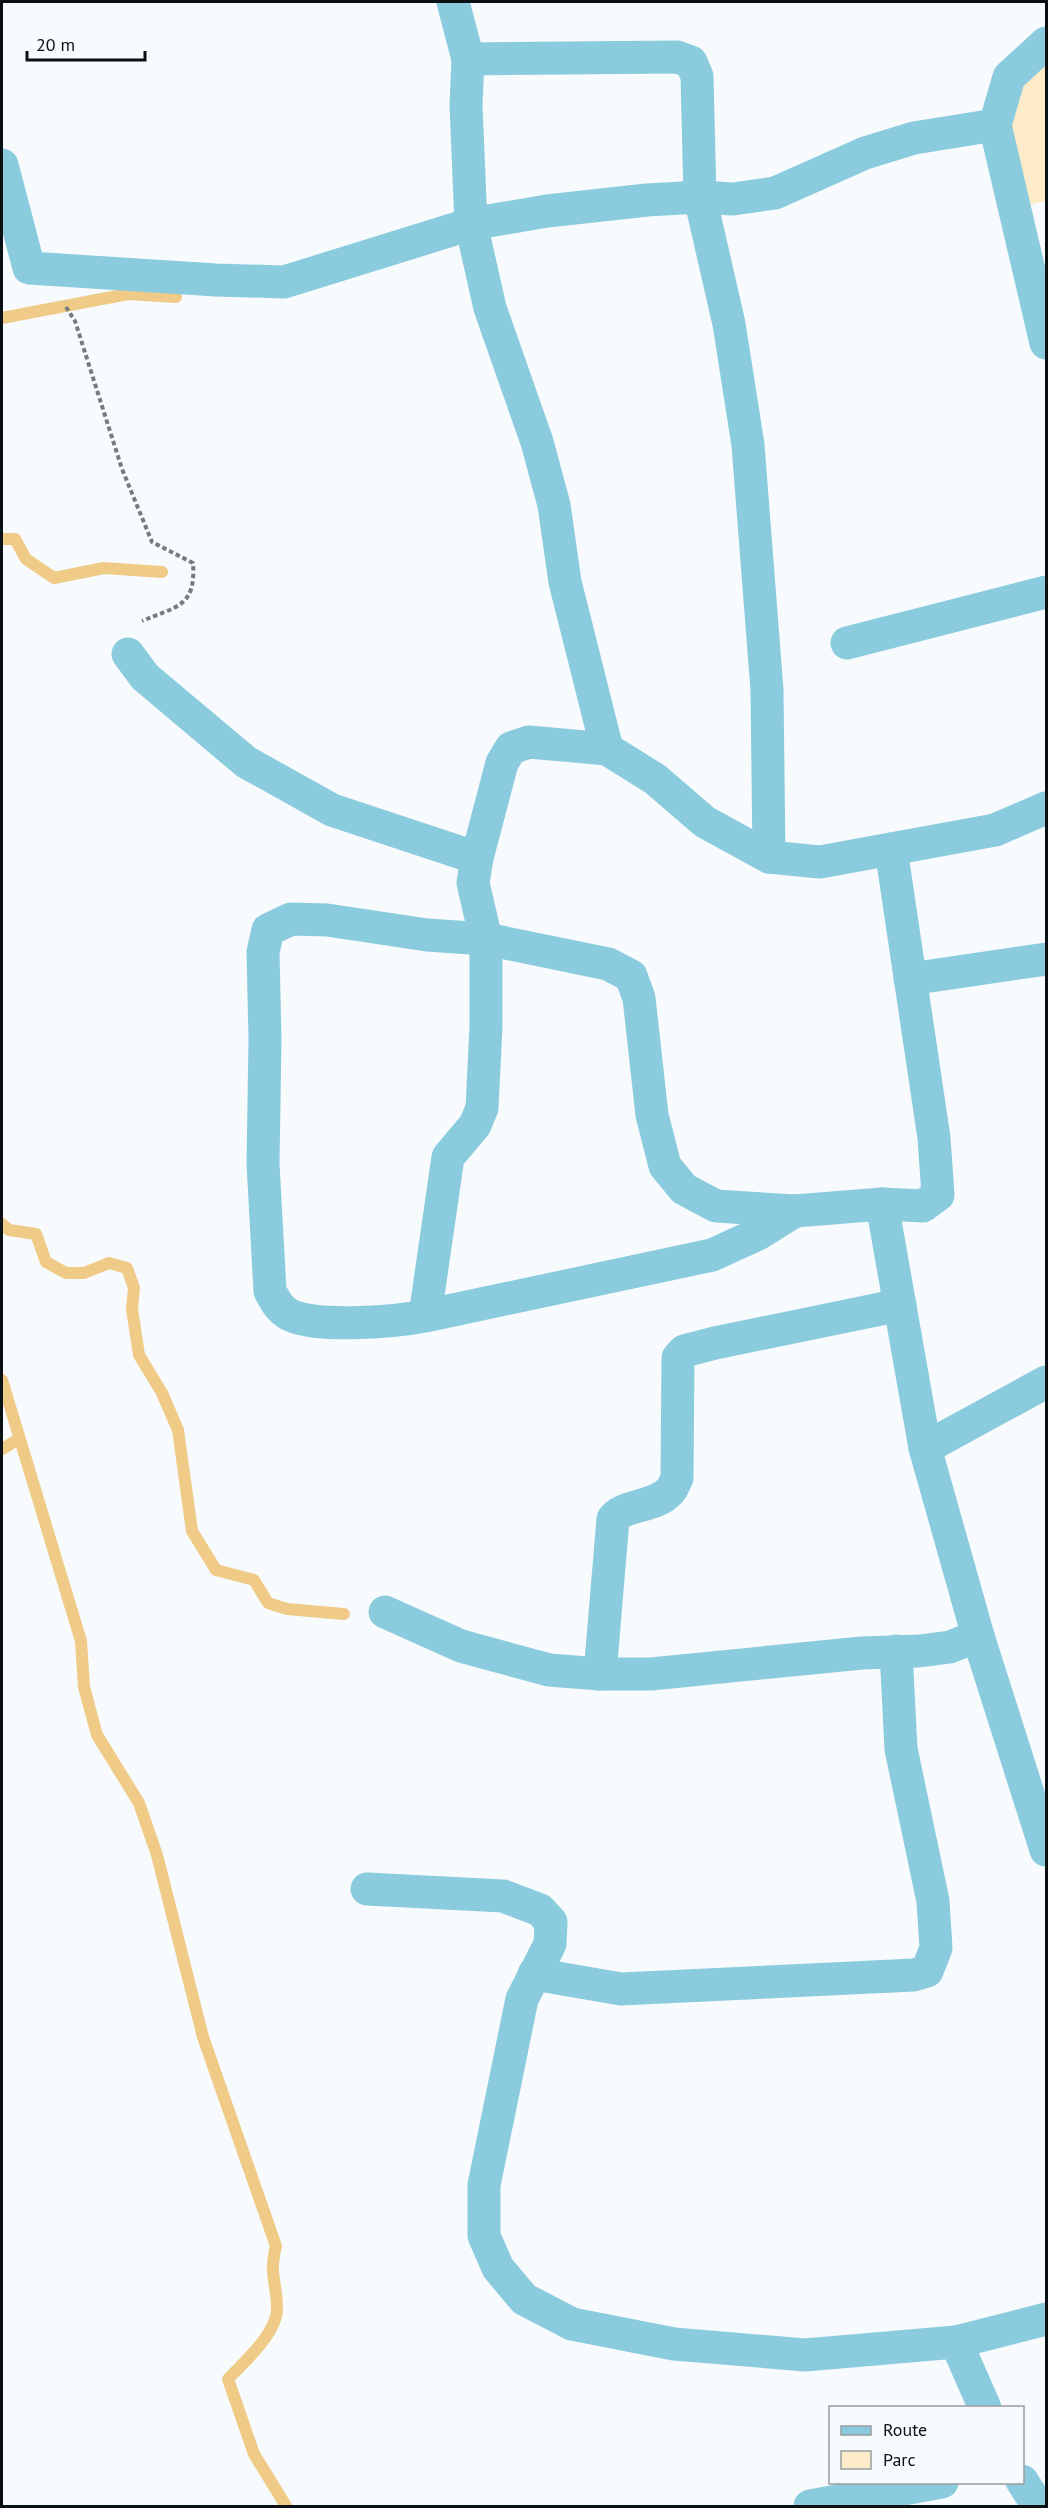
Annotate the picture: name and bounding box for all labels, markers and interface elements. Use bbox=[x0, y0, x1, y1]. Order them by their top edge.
scale bar bbox=[27, 24, 146, 62]
text: 20 m bbox=[36, 33, 75, 56]
legend bbox=[829, 2406, 1024, 2484]
text: Route bbox=[883, 2418, 927, 2441]
text: Parc bbox=[883, 2448, 916, 2471]

